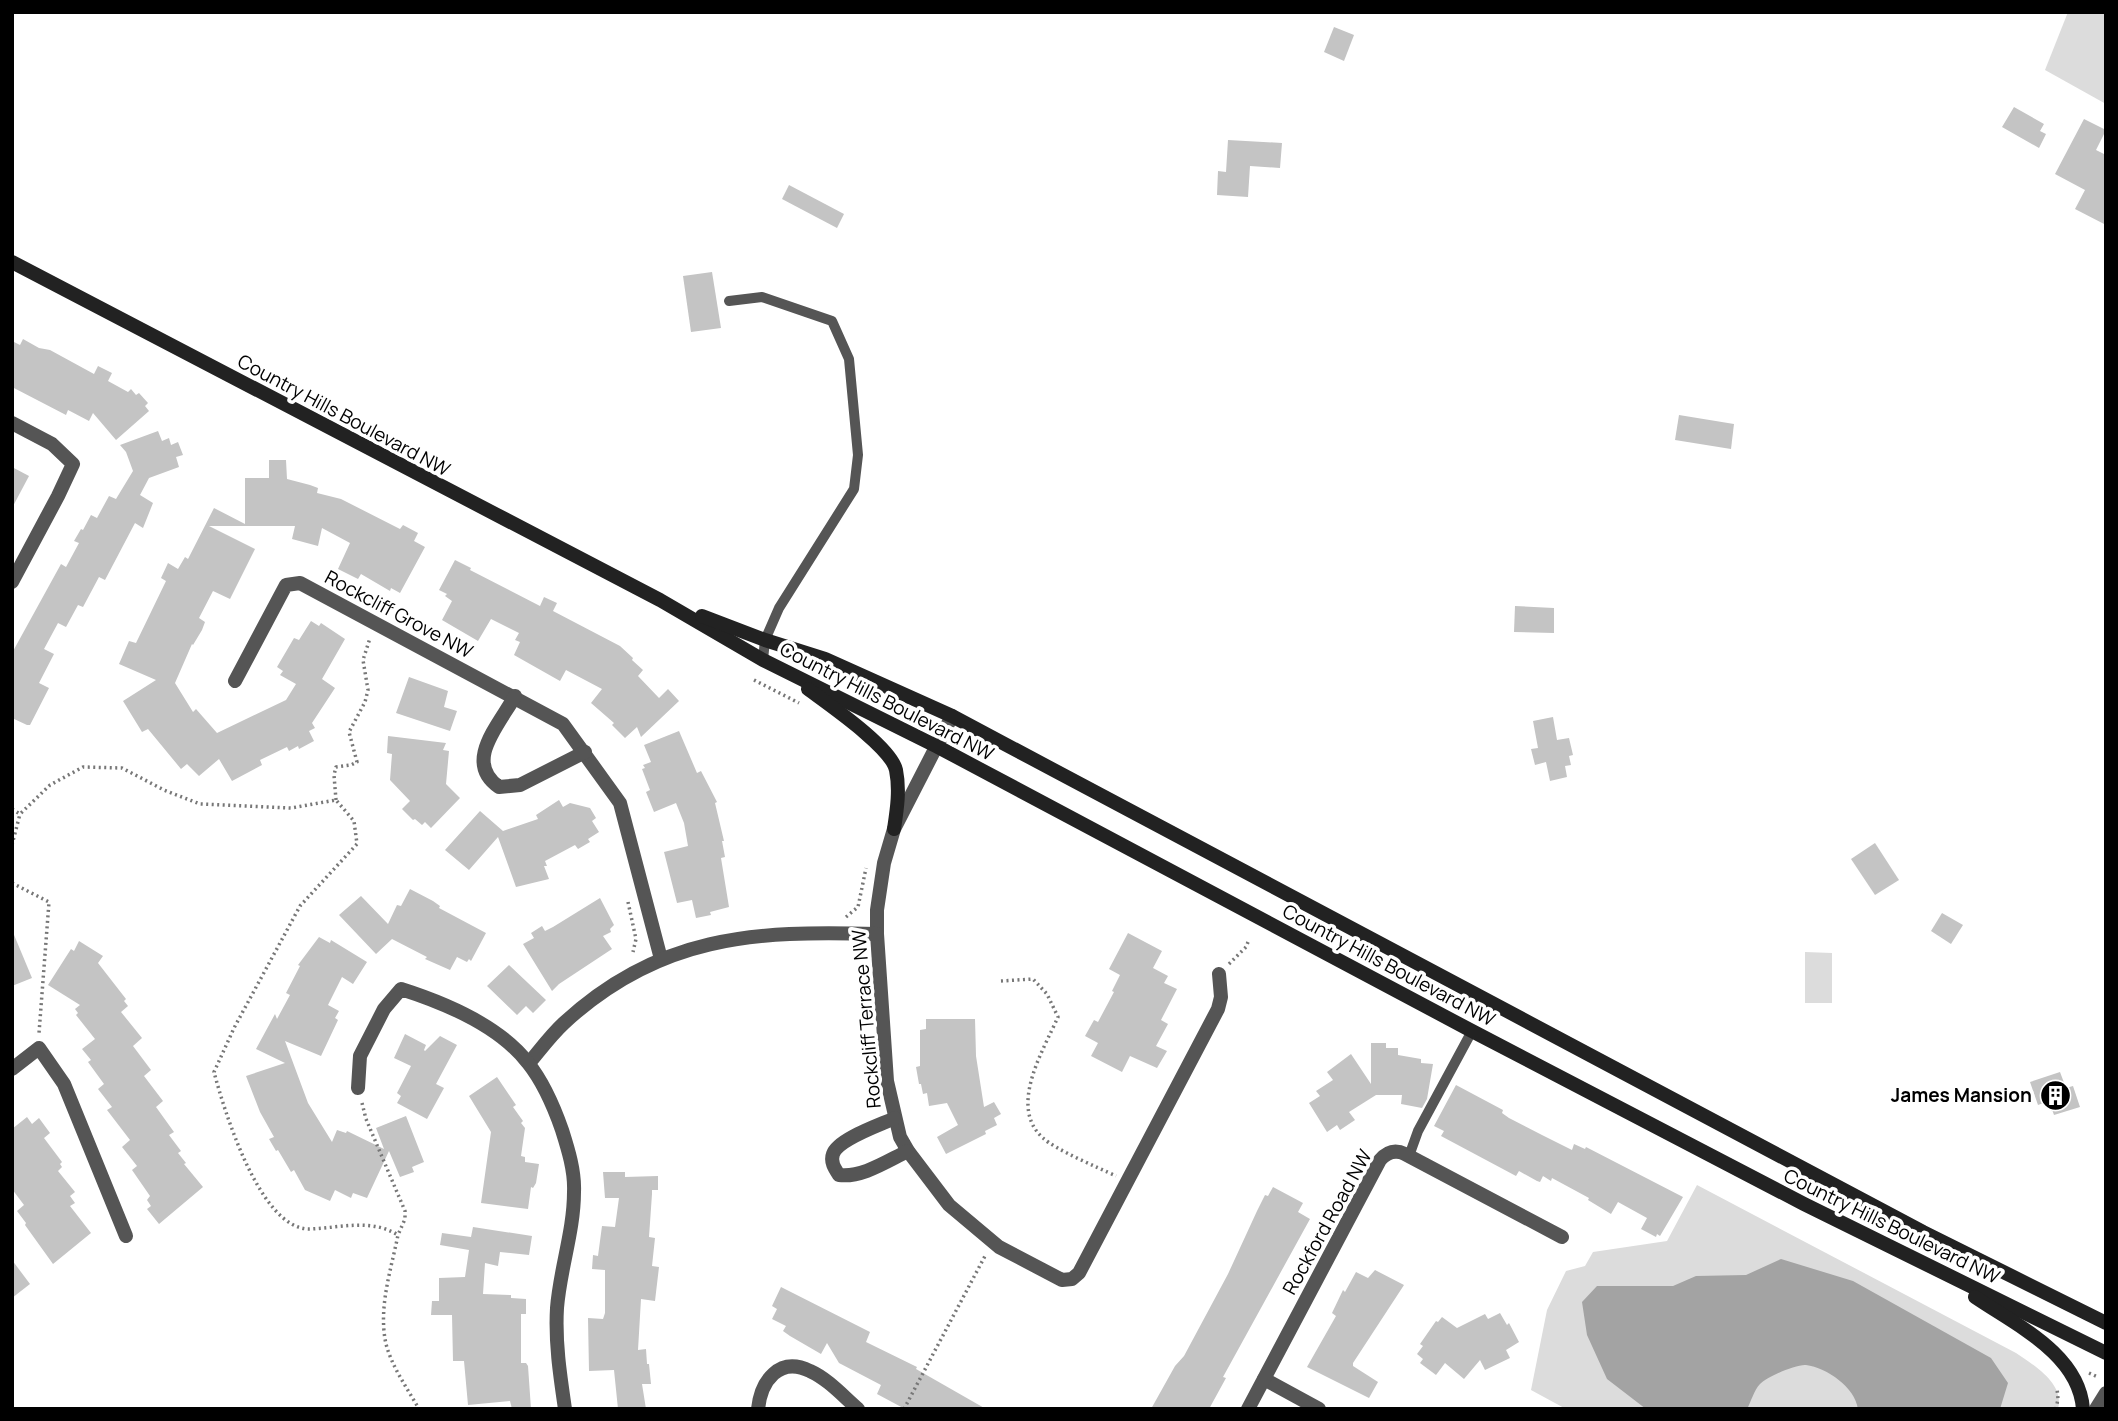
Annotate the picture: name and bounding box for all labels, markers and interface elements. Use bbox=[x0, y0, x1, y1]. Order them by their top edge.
street label: Country Hills Boulevard NW bbox=[233, 348, 455, 482]
street label: Rockcliff Grove NW bbox=[320, 564, 478, 664]
street label: Country Hills Boulevard NW bbox=[775, 636, 999, 767]
street label: Country Hills Boulevard NW bbox=[1278, 898, 1500, 1032]
street label: Rockcliff Terrace NW bbox=[845, 928, 887, 1109]
building icon: James Mansion bbox=[2038, 1078, 2072, 1112]
place label: James Mansion bbox=[1891, 1082, 2032, 1108]
street label: Rockford Road NW bbox=[1276, 1145, 1378, 1299]
street label: Country Hills Boulevard NW bbox=[1780, 1162, 2004, 1290]

